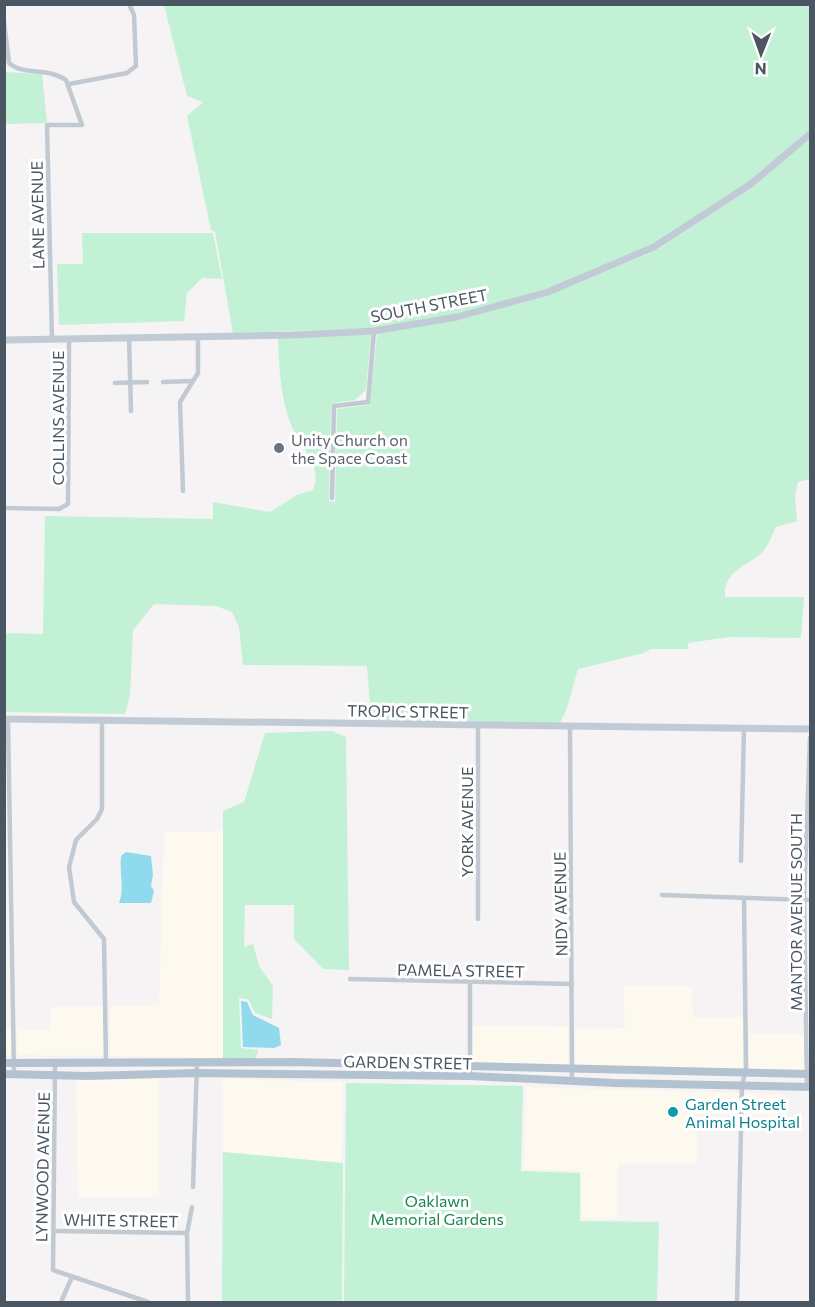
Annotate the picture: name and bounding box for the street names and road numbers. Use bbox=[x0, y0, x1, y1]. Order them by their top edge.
street label: LANE AVENUE bbox=[27, 161, 47, 269]
street label: SOUTH STREET bbox=[369, 284, 489, 326]
street label: COLLINS AVENUE bbox=[48, 351, 67, 485]
street label: TROPIC STREET bbox=[347, 700, 469, 722]
street label: YORK AVENUE bbox=[457, 766, 476, 878]
street label: MANTOR AVENUE SOUTH bbox=[786, 813, 805, 1011]
street label: NIDY AVENUE bbox=[550, 851, 570, 957]
street label: PAMELA STREET bbox=[397, 959, 525, 981]
street label: GARDEN STREET bbox=[343, 1051, 473, 1073]
street label: LYNWOOD AVENUE bbox=[31, 1092, 53, 1242]
street label: WHITE STREET bbox=[63, 1209, 179, 1231]

